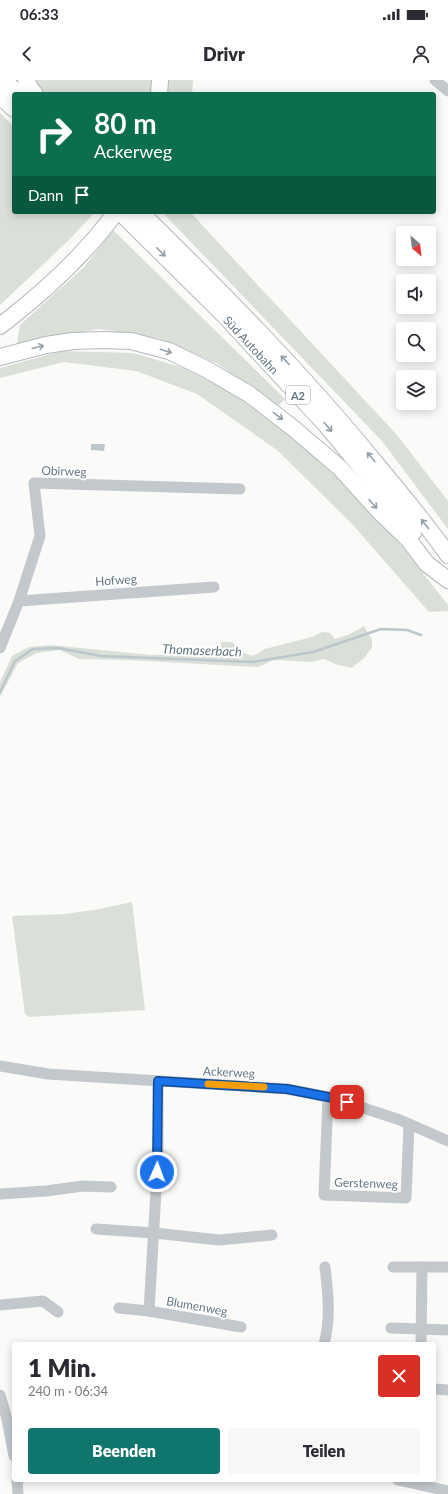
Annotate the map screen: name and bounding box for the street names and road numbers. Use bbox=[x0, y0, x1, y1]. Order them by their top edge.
street label: Süd Autobahn bbox=[220, 313, 282, 377]
road number: A2 bbox=[286, 386, 310, 404]
street label: Obirweg bbox=[41, 463, 87, 479]
street label: Hofweg bbox=[95, 571, 137, 589]
street label: Ackerweg bbox=[203, 1063, 255, 1081]
street label: Gerstenweg bbox=[334, 1174, 398, 1192]
street label: Blumenweg bbox=[165, 1293, 229, 1319]

